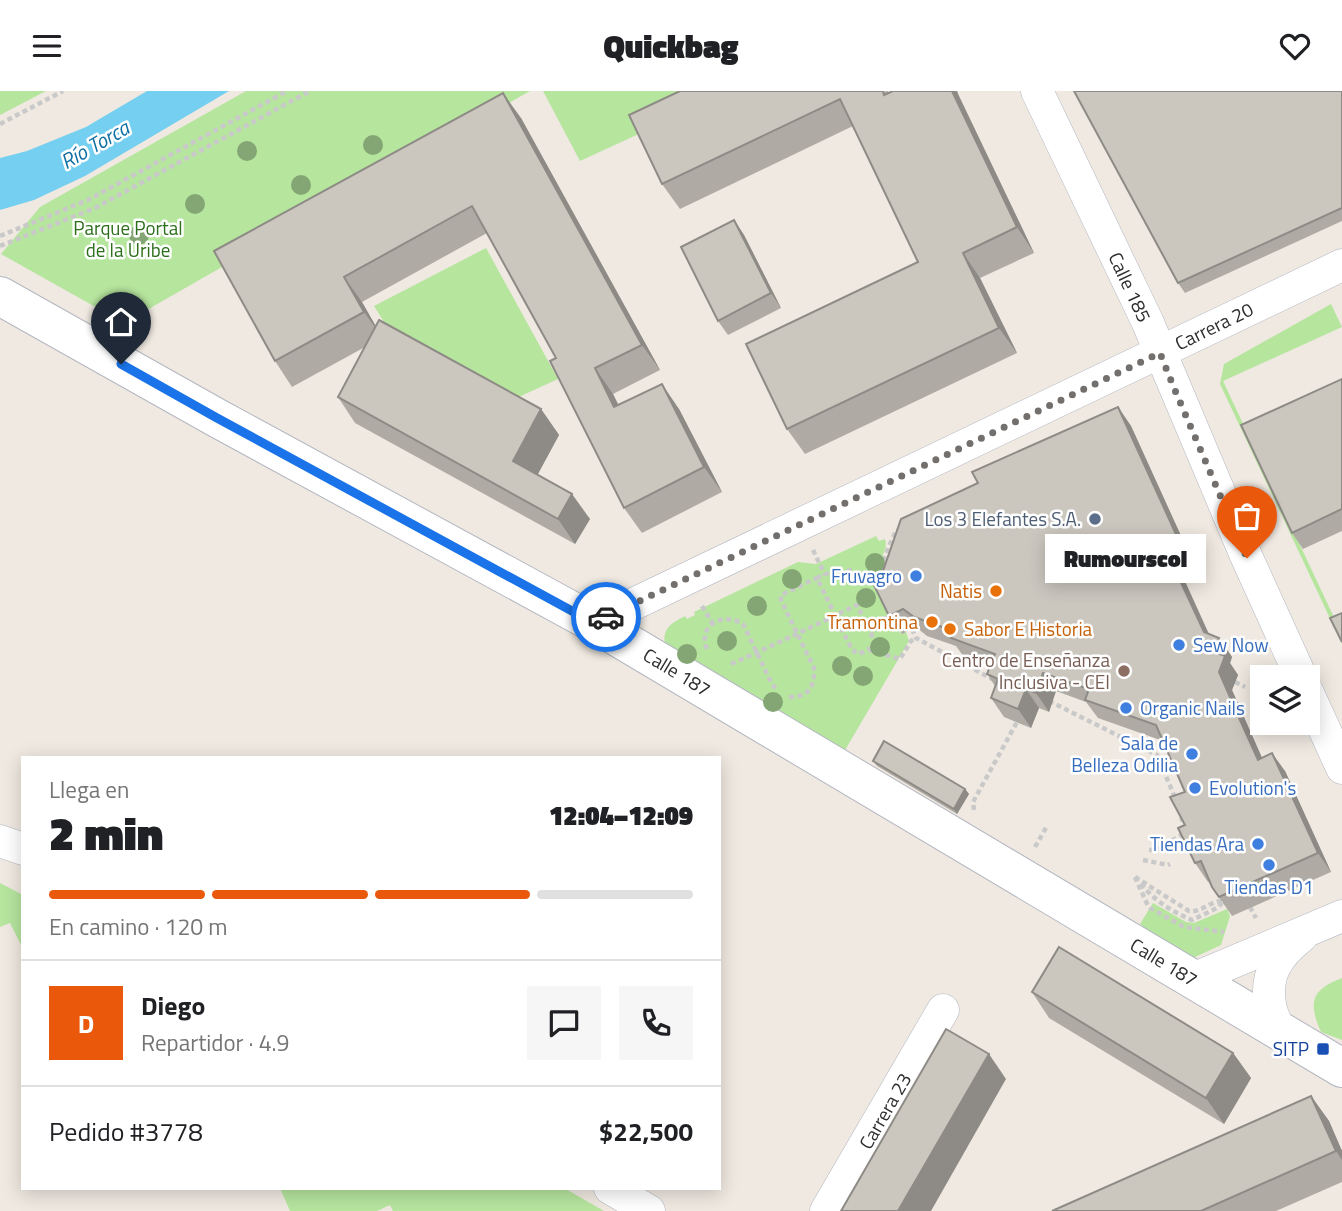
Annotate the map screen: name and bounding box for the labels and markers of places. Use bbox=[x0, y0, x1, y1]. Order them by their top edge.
pin bbox=[91, 292, 151, 364]
pin bbox=[1217, 486, 1277, 558]
place label: Los 3 Elefantes S.A. bbox=[925, 504, 1081, 533]
marker: Los 3 Elefantes S.A. bbox=[1087, 511, 1103, 527]
callout: Rumourscol bbox=[1044, 533, 1205, 582]
place label: Fruvagro bbox=[831, 561, 902, 590]
marker: Fruvagro bbox=[908, 568, 924, 584]
place label: Natis bbox=[940, 576, 982, 605]
marker: Natis bbox=[988, 583, 1004, 599]
place label: Tramontina bbox=[827, 607, 918, 636]
marker: Tramontina bbox=[924, 614, 940, 630]
place label: Sabor E Historia bbox=[964, 614, 1093, 643]
marker: Sabor E Historia bbox=[942, 621, 958, 637]
place label: Sew Now bbox=[1193, 630, 1269, 659]
marker: Sew Now bbox=[1171, 637, 1187, 653]
place label: Centro de Enseñanza Inclusiva - CEI bbox=[942, 645, 1110, 696]
marker: Centro de Enseñanza Inclusiva - CEI bbox=[1116, 663, 1132, 679]
place label: Organic Nails bbox=[1140, 693, 1245, 722]
marker: Organic Nails bbox=[1118, 700, 1134, 716]
place label: Sala de Belleza Odilia bbox=[1071, 728, 1178, 779]
marker: Sala de Belleza Odilia bbox=[1184, 746, 1200, 762]
place label: Evolution's bbox=[1209, 773, 1296, 802]
marker: Evolution's bbox=[1187, 780, 1203, 796]
place label: Tiendas Ara bbox=[1150, 829, 1244, 858]
marker: Tiendas Ara bbox=[1250, 836, 1266, 852]
marker: Tiendas D1 bbox=[1261, 857, 1277, 873]
place label: Tiendas D1 bbox=[1224, 872, 1314, 901]
place label: SITP bbox=[1273, 1034, 1309, 1063]
marker: SITP bbox=[1315, 1041, 1331, 1057]

